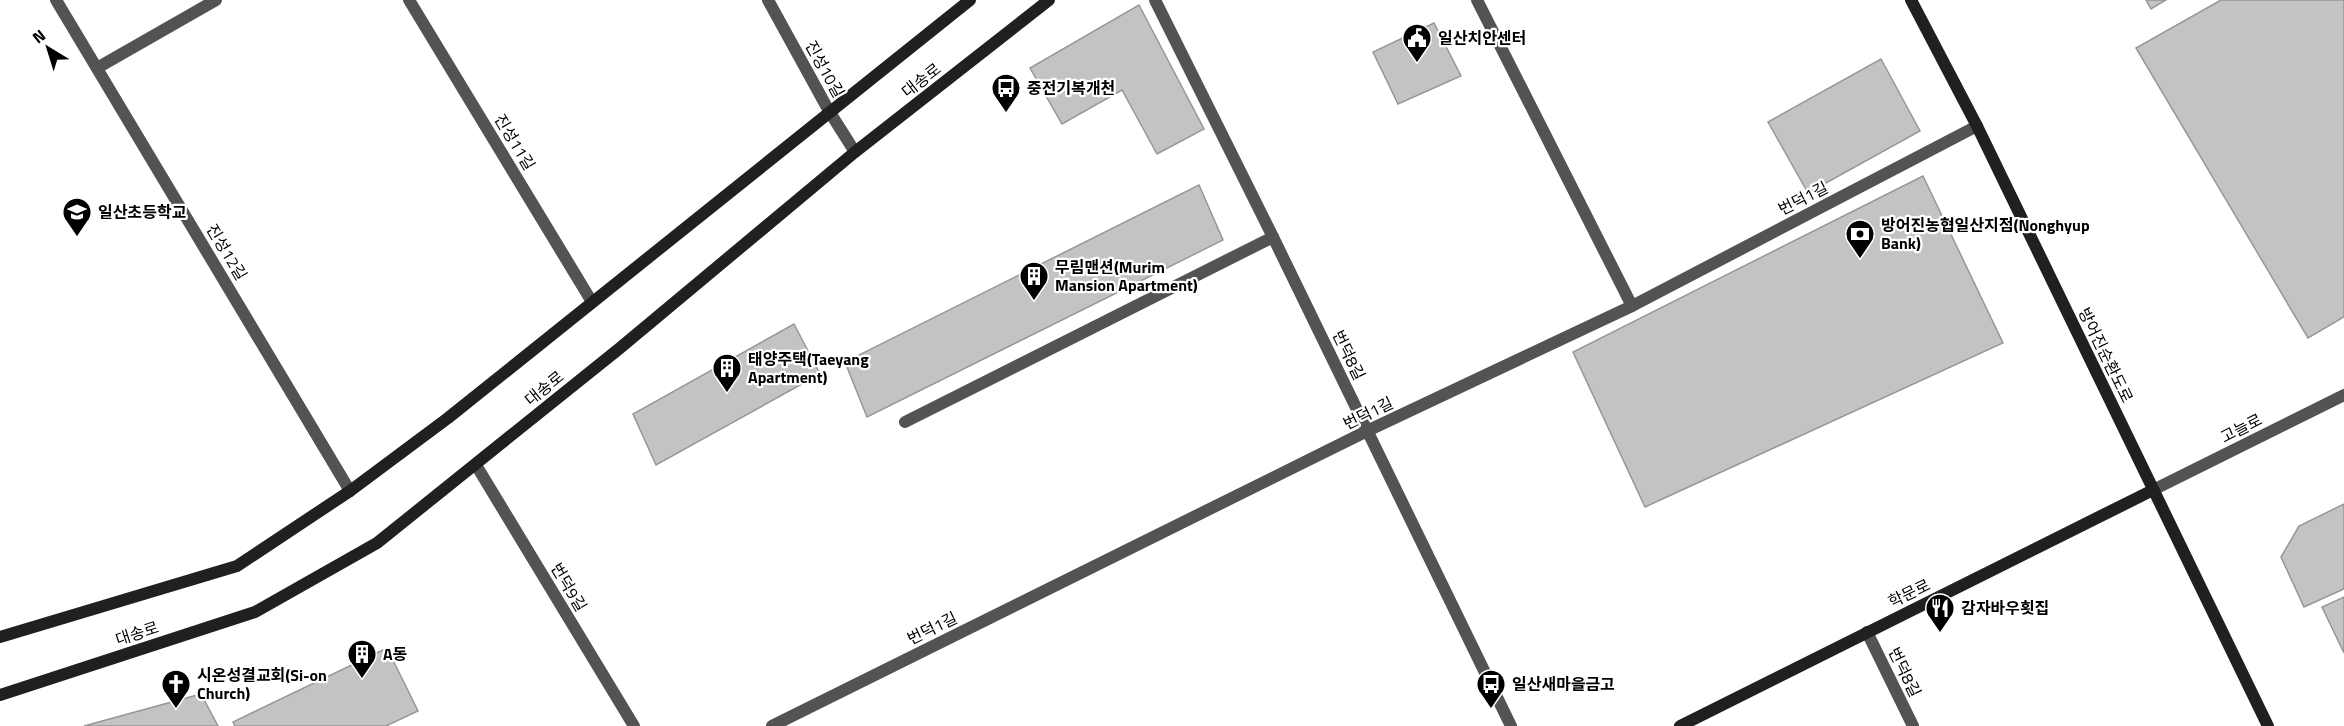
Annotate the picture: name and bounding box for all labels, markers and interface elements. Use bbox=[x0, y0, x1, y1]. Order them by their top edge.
north arrow bbox=[18, 18, 78, 78]
public building icon: 일산치안센터 bbox=[1401, 22, 1433, 64]
text: N bbox=[27, 23, 51, 49]
place label: 일산치안센터 bbox=[1438, 26, 1526, 50]
street label: 진성10길 bbox=[799, 36, 851, 102]
street label: 대송로 bbox=[896, 57, 946, 103]
bus stop icon: 중전기복개천 bbox=[990, 72, 1022, 114]
place label: 중전기복개천 bbox=[1027, 76, 1115, 100]
street label: 진성11길 bbox=[489, 109, 541, 175]
street label: 번덕1길 bbox=[1774, 175, 1832, 221]
school or university icon: 일산초등학교 bbox=[61, 196, 93, 238]
place label: 일산초등학교 bbox=[98, 200, 187, 224]
place label: 방어진농협일산지점(Nonghyup Bank) bbox=[1881, 213, 2090, 255]
bank icon: 방어진농협일산지점(Nonghyup Bank) bbox=[1844, 218, 1876, 260]
street label: 진성12길 bbox=[201, 219, 253, 285]
place label: 무림맨션(Murim Mansion Apartment) bbox=[1055, 255, 1198, 297]
building icon: 무림맨션(Murim Mansion Apartment) bbox=[1018, 260, 1050, 302]
street label: 방어진순환도로 bbox=[2073, 303, 2139, 407]
street label: 번덕8길 bbox=[1327, 326, 1371, 384]
place label: 태양주택(Taeyang Apartment) bbox=[748, 347, 869, 389]
building icon: 태양주택(Taeyang Apartment) bbox=[711, 352, 743, 394]
street label: 대송로 bbox=[519, 365, 569, 411]
street label: 번덕1길 bbox=[1339, 391, 1397, 435]
street label: 고늘로 bbox=[2216, 407, 2266, 449]
street label: 번덕9길 bbox=[545, 558, 593, 616]
street label: 학문로 bbox=[1884, 572, 1934, 613]
restaurant icon: 감자바우횟집 bbox=[1924, 592, 1956, 634]
place label: 감자바우횟집 bbox=[1961, 596, 2049, 620]
street label: 번덕1길 bbox=[903, 606, 961, 650]
street label: 대송로 bbox=[112, 615, 162, 651]
building icon: A동 bbox=[346, 638, 378, 680]
place label: A동 bbox=[383, 642, 407, 666]
street label: 번덕8길 bbox=[1883, 643, 1927, 701]
place label: 시온성결교회(Si-on Church) bbox=[197, 663, 327, 705]
church icon: 시온성결교회(Si-on Church) bbox=[160, 668, 192, 710]
bus stop icon: 일산새마을금고 bbox=[1475, 668, 1507, 710]
place label: 일산새마을금고 bbox=[1512, 672, 1615, 696]

